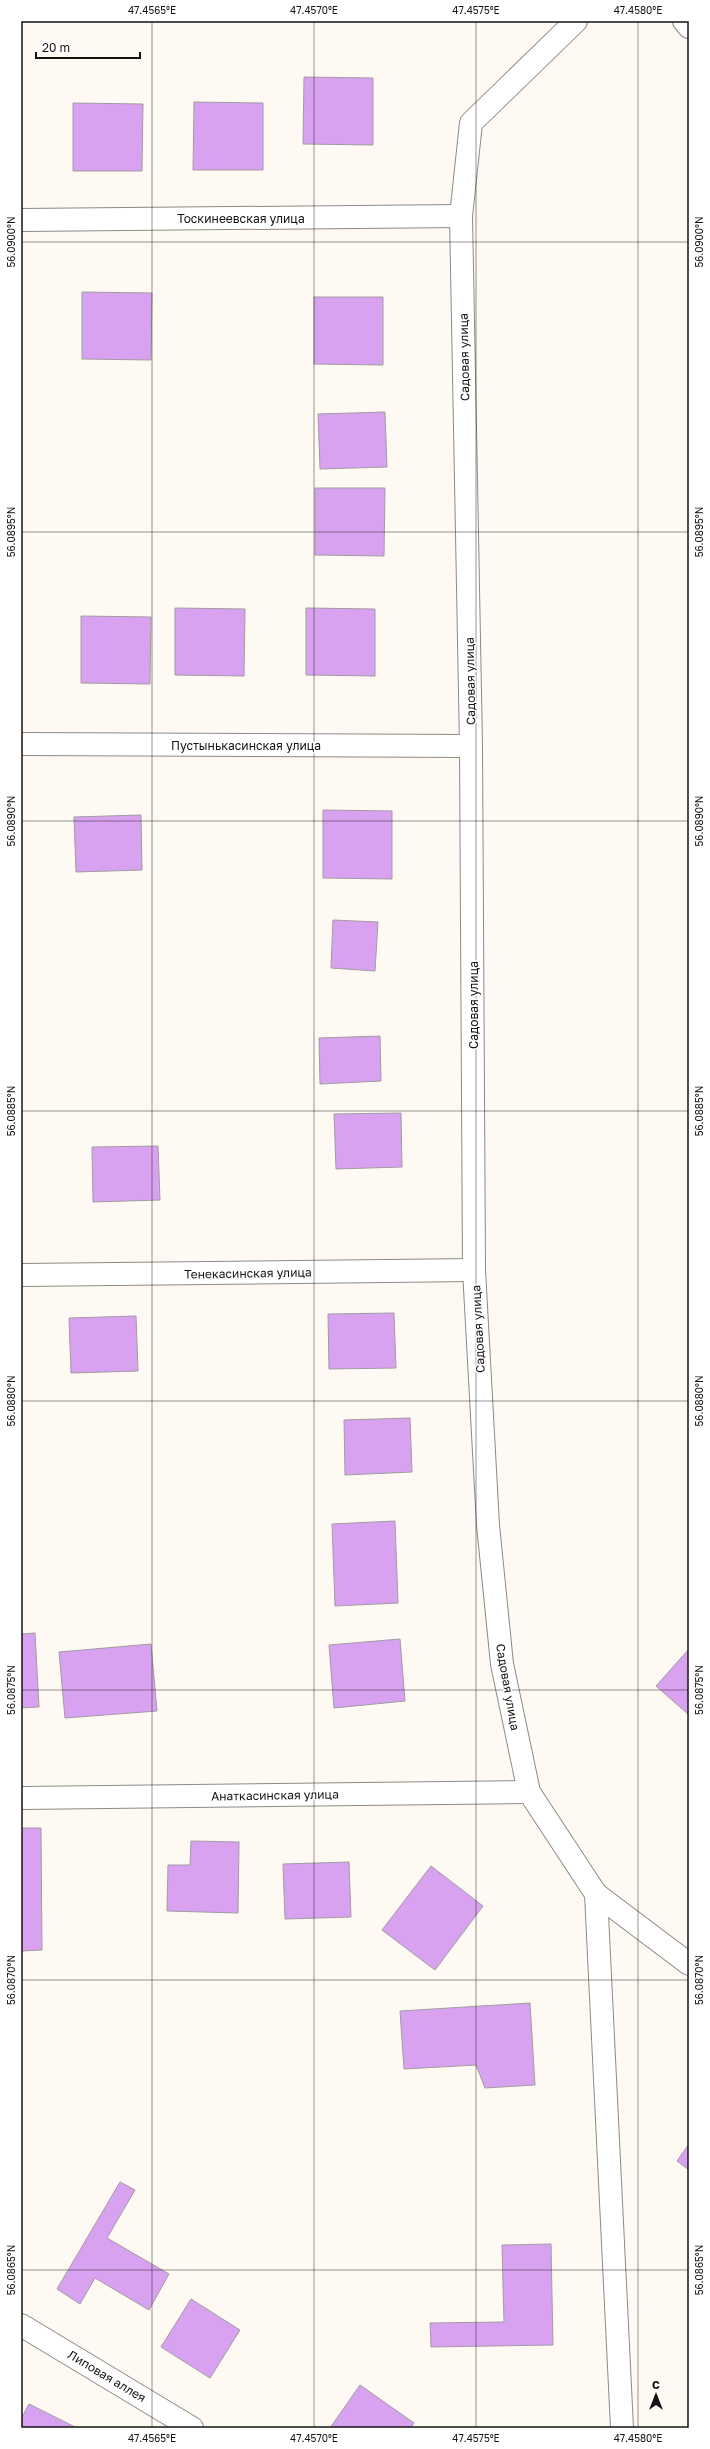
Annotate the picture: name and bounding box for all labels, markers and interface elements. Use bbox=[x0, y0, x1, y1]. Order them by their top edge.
text: 47.4565°E bbox=[128, 4, 176, 16]
text: 47.4570°E bbox=[290, 4, 338, 16]
text: 47.4575°E bbox=[452, 4, 500, 16]
text: 47.4580°E bbox=[614, 4, 662, 16]
scale bar bbox=[36, 34, 140, 60]
text: 20 m bbox=[42, 40, 70, 55]
street label: Тоскинеевская улица bbox=[177, 211, 305, 226]
text: 56.0900°N bbox=[5, 217, 17, 268]
text: 56.0900°N bbox=[693, 217, 705, 268]
street label: Садовая улица bbox=[456, 313, 472, 401]
text: 56.0895°N bbox=[5, 507, 17, 557]
text: 56.0895°N bbox=[693, 507, 705, 557]
street label: Садовая улица bbox=[462, 637, 478, 725]
street label: Пустынькасинская улица bbox=[171, 738, 321, 753]
text: 56.0890°N bbox=[5, 796, 17, 846]
text: 56.0890°N bbox=[693, 796, 705, 846]
street label: Садовая улица bbox=[466, 961, 481, 1049]
text: 56.0885°N bbox=[5, 1086, 17, 1136]
text: 56.0885°N bbox=[693, 1086, 705, 1136]
street label: Тенекасинская улица bbox=[184, 1264, 312, 1282]
street label: Садовая улица bbox=[468, 1285, 488, 1373]
text: 56.0880°N bbox=[5, 1376, 17, 1426]
text: 56.0880°N bbox=[693, 1376, 705, 1426]
street label: Садовая улица bbox=[493, 1642, 523, 1732]
text: 56.0875°N bbox=[5, 1665, 17, 1715]
text: 56.0875°N bbox=[693, 1665, 705, 1715]
street label: Анаткасинская улица bbox=[211, 1786, 339, 1804]
text: 56.0870°N bbox=[5, 1955, 17, 2005]
text: 56.0870°N bbox=[693, 1955, 705, 2005]
text: 56.0865°N bbox=[5, 2245, 17, 2295]
text: 56.0865°N bbox=[693, 2245, 705, 2295]
street label: Липовая аллея bbox=[65, 2347, 149, 2405]
north arrow bbox=[636, 2375, 676, 2415]
text: С bbox=[652, 2378, 660, 2391]
text: 47.4565°E bbox=[128, 2432, 176, 2444]
text: 47.4570°E bbox=[290, 2432, 338, 2444]
text: 47.4575°E bbox=[452, 2432, 500, 2444]
text: 47.4580°E bbox=[614, 2432, 662, 2444]

